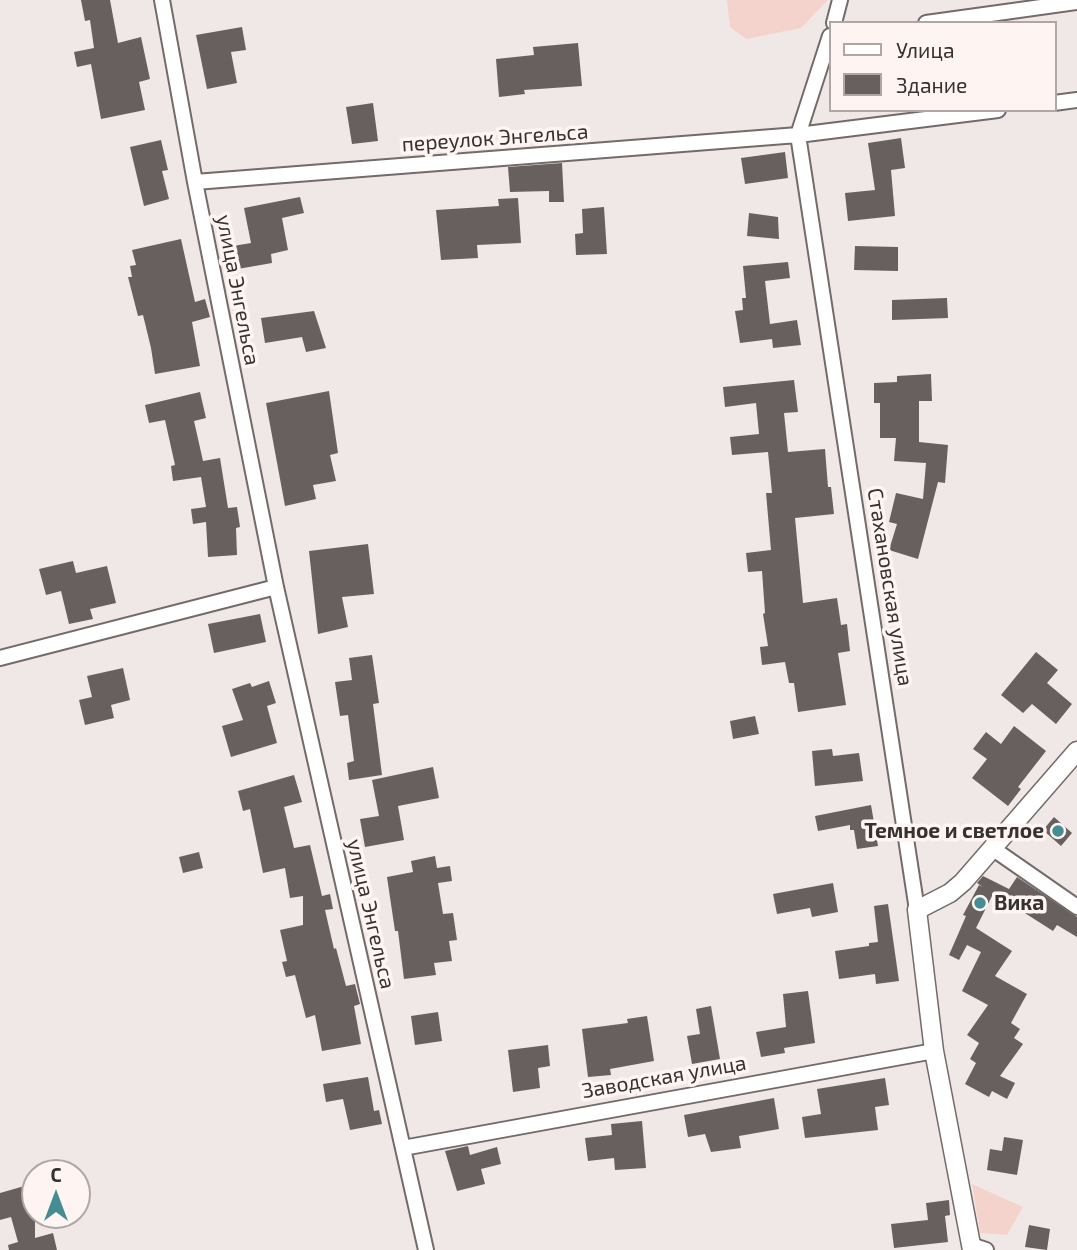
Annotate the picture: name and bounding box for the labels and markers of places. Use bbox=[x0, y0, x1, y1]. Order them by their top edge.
place label: Темное и светлое bbox=[864, 818, 1044, 844]
marker: Темное и светлое bbox=[1050, 823, 1066, 839]
place label: Вика bbox=[994, 890, 1044, 916]
marker: Вика bbox=[972, 895, 988, 911]

